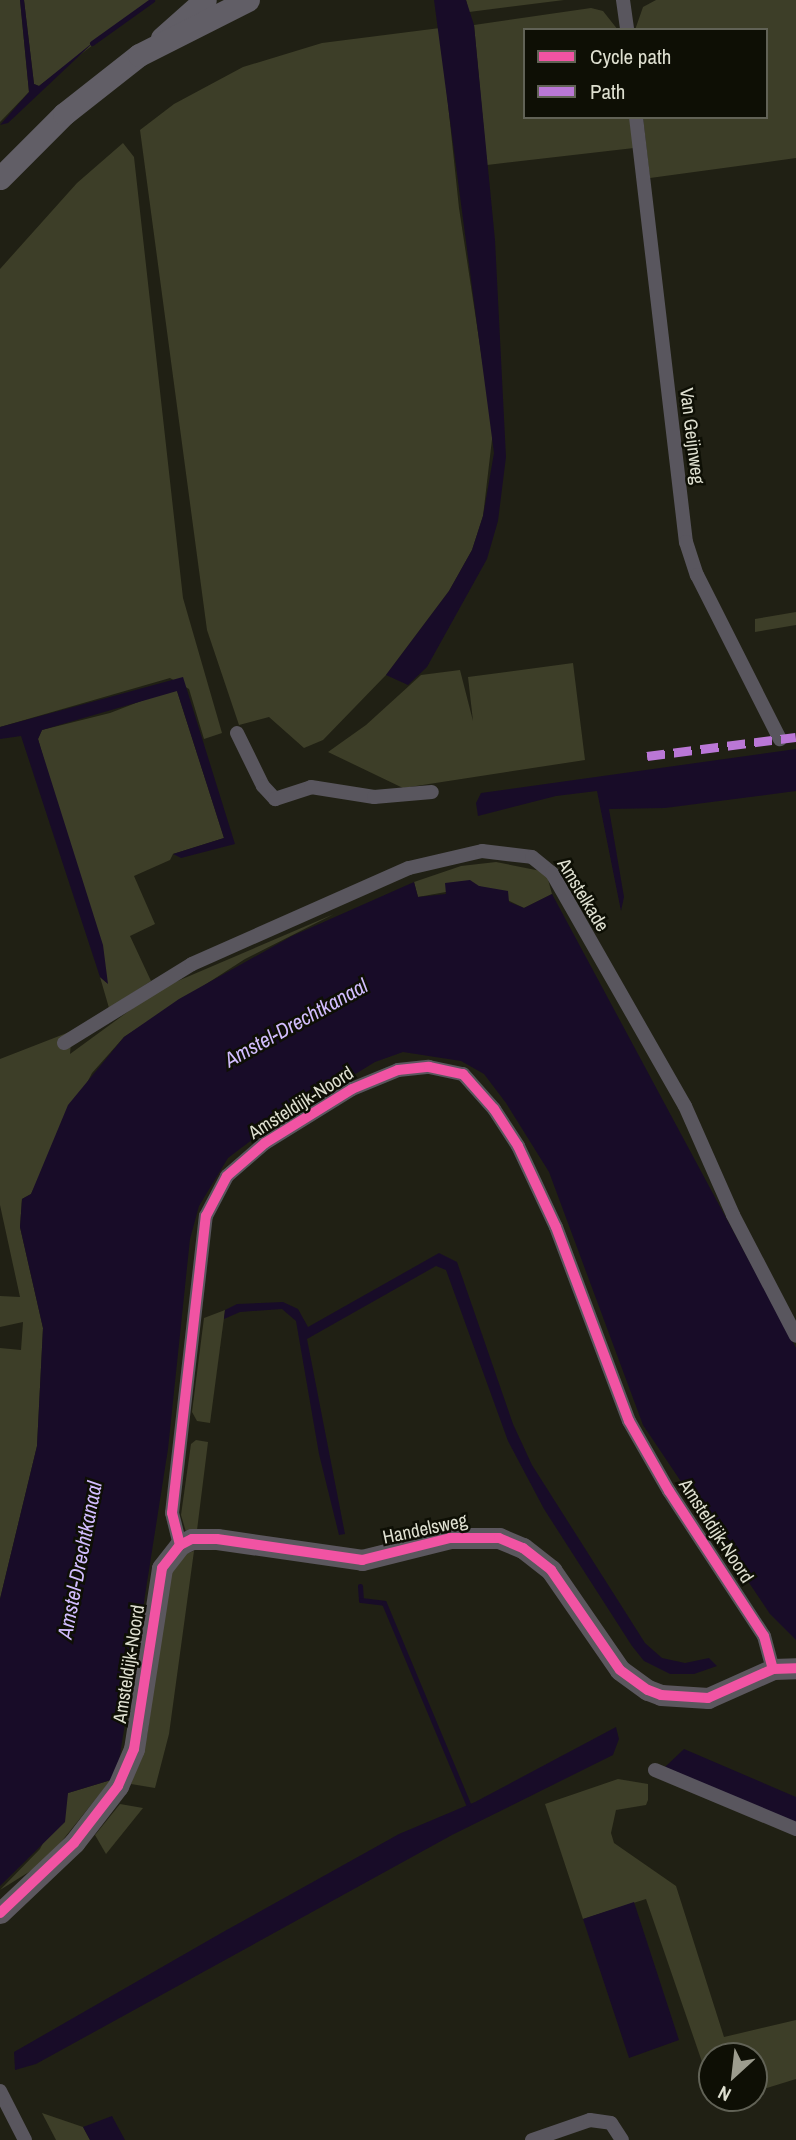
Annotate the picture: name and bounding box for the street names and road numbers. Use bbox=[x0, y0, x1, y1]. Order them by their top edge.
street label: Van Geijnweg bbox=[675, 387, 709, 485]
street label: Amstelkade bbox=[552, 854, 614, 936]
street label: Amsteldijk-Noord bbox=[244, 1062, 358, 1144]
street label: Amsteldijk-Noord bbox=[674, 1475, 758, 1587]
street label: Handelsweg bbox=[381, 1509, 469, 1549]
street label: Amsteldijk-Noord bbox=[108, 1603, 150, 1725]

